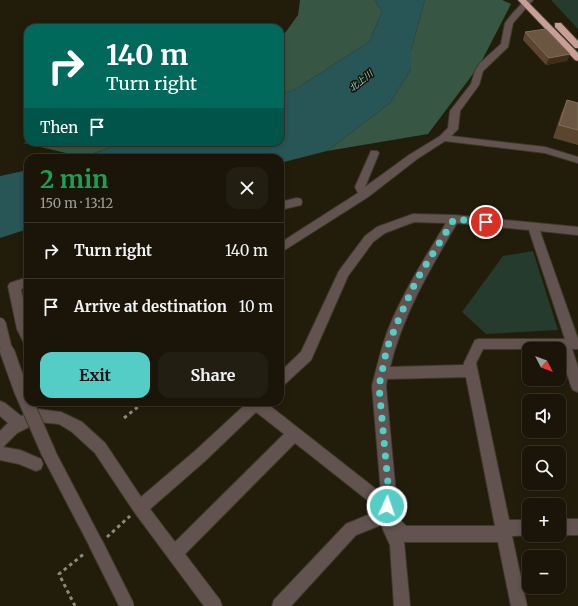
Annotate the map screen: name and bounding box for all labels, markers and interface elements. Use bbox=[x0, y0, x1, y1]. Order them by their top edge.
text: 140 m bbox=[106, 37, 188, 73]
icon: right bbox=[40, 40, 92, 92]
water label: 北上川 bbox=[347, 67, 375, 94]
text: Turn right bbox=[106, 72, 197, 95]
icon: arrive bbox=[86, 116, 108, 138]
text: Then bbox=[40, 118, 78, 137]
text: 2 min bbox=[40, 164, 108, 195]
button: close bbox=[226, 167, 268, 209]
text: 150 m · 13:12 bbox=[40, 195, 113, 212]
pin bbox=[469, 205, 503, 239]
icon: arrive bbox=[475, 211, 497, 233]
icon: right bbox=[40, 240, 62, 262]
text: Turn right bbox=[74, 241, 152, 260]
text: 140 m bbox=[225, 241, 268, 260]
icon: arrive bbox=[40, 296, 62, 318]
text: Arrive at destination bbox=[74, 297, 227, 316]
text: 10 m bbox=[239, 297, 273, 316]
north arrow bbox=[522, 342, 566, 386]
map controls bbox=[522, 342, 566, 594]
button: Exit bbox=[40, 352, 150, 398]
button: Share bbox=[158, 352, 268, 398]
button: sound bbox=[522, 394, 566, 438]
button: search bbox=[522, 446, 566, 490]
position arrow bbox=[366, 485, 408, 527]
button: + bbox=[522, 498, 566, 542]
button: − bbox=[522, 550, 566, 594]

